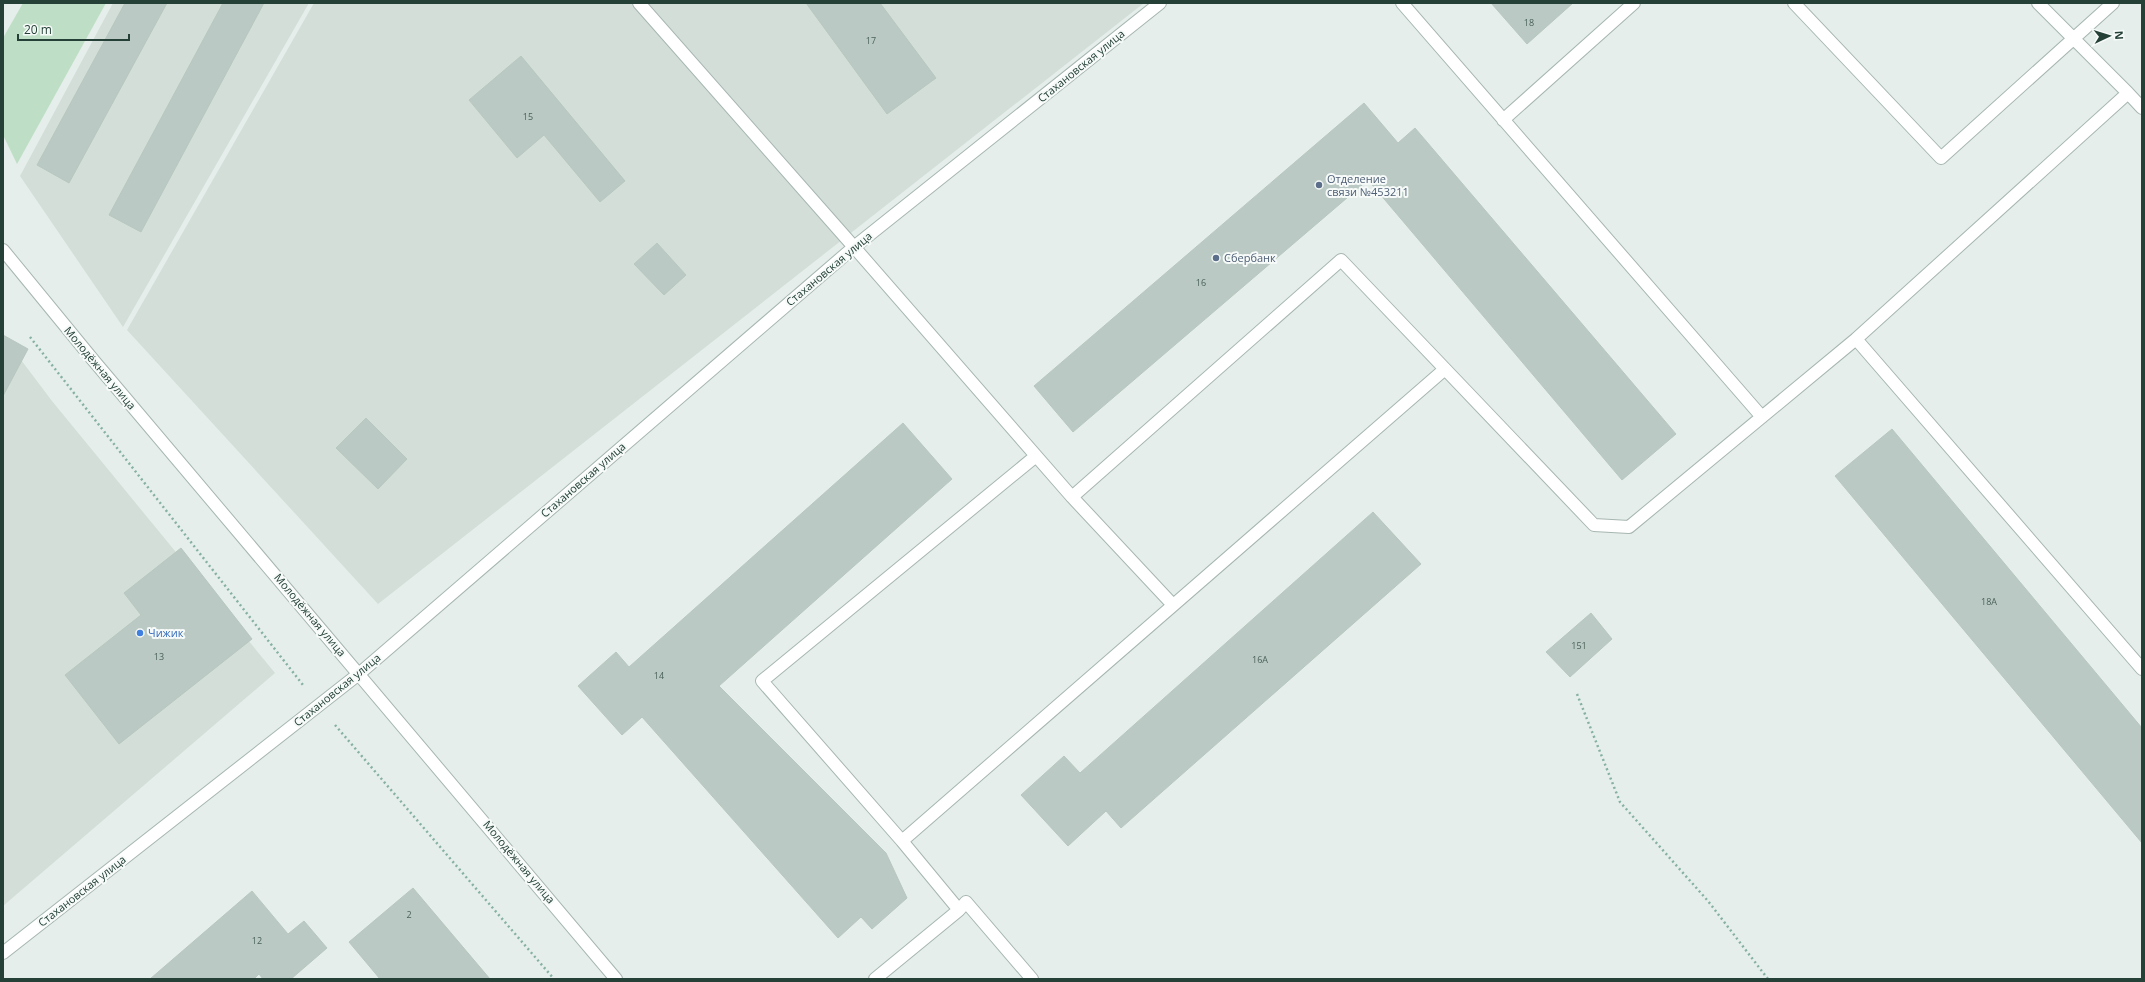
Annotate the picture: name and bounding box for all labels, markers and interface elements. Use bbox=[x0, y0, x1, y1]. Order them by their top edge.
scale bar bbox=[18, 16, 129, 42]
house number: 18 bbox=[1524, 16, 1534, 29]
north arrow bbox=[2089, 16, 2129, 56]
text: 20 m bbox=[24, 21, 52, 38]
street label: Стахановская улица bbox=[1034, 26, 1127, 105]
text: N bbox=[2112, 30, 2127, 40]
house number: 17 bbox=[866, 34, 876, 47]
house number: 15 bbox=[523, 110, 533, 123]
place label: Отделение связи №453211 bbox=[1327, 171, 1409, 199]
marker: Отделение связи №453211 bbox=[1314, 180, 1324, 190]
street label: Стахановская улица bbox=[783, 228, 875, 309]
place label: Сбербанк bbox=[1224, 250, 1276, 265]
marker: Сбербанк bbox=[1211, 253, 1221, 263]
house number: 16 bbox=[1196, 276, 1206, 289]
street label: Молодёжная улица bbox=[61, 323, 139, 412]
street label: Стахановская улица bbox=[537, 439, 628, 521]
street label: Молодёжная улица bbox=[271, 570, 349, 659]
house number: 18А bbox=[1981, 595, 1997, 608]
place label: Чижик bbox=[148, 625, 184, 640]
marker: Чижик bbox=[135, 628, 145, 638]
house number: 151 bbox=[1571, 639, 1587, 652]
house number: 13 bbox=[154, 650, 164, 663]
street label: Стахановская улица bbox=[290, 650, 383, 729]
house number: 16А bbox=[1252, 653, 1268, 666]
house number: 14 bbox=[654, 669, 664, 682]
street label: Молодёжная улица bbox=[480, 817, 558, 906]
street label: Стахановская улица bbox=[35, 852, 129, 930]
house number: 2 bbox=[406, 908, 412, 921]
house number: 12 bbox=[252, 934, 262, 947]

